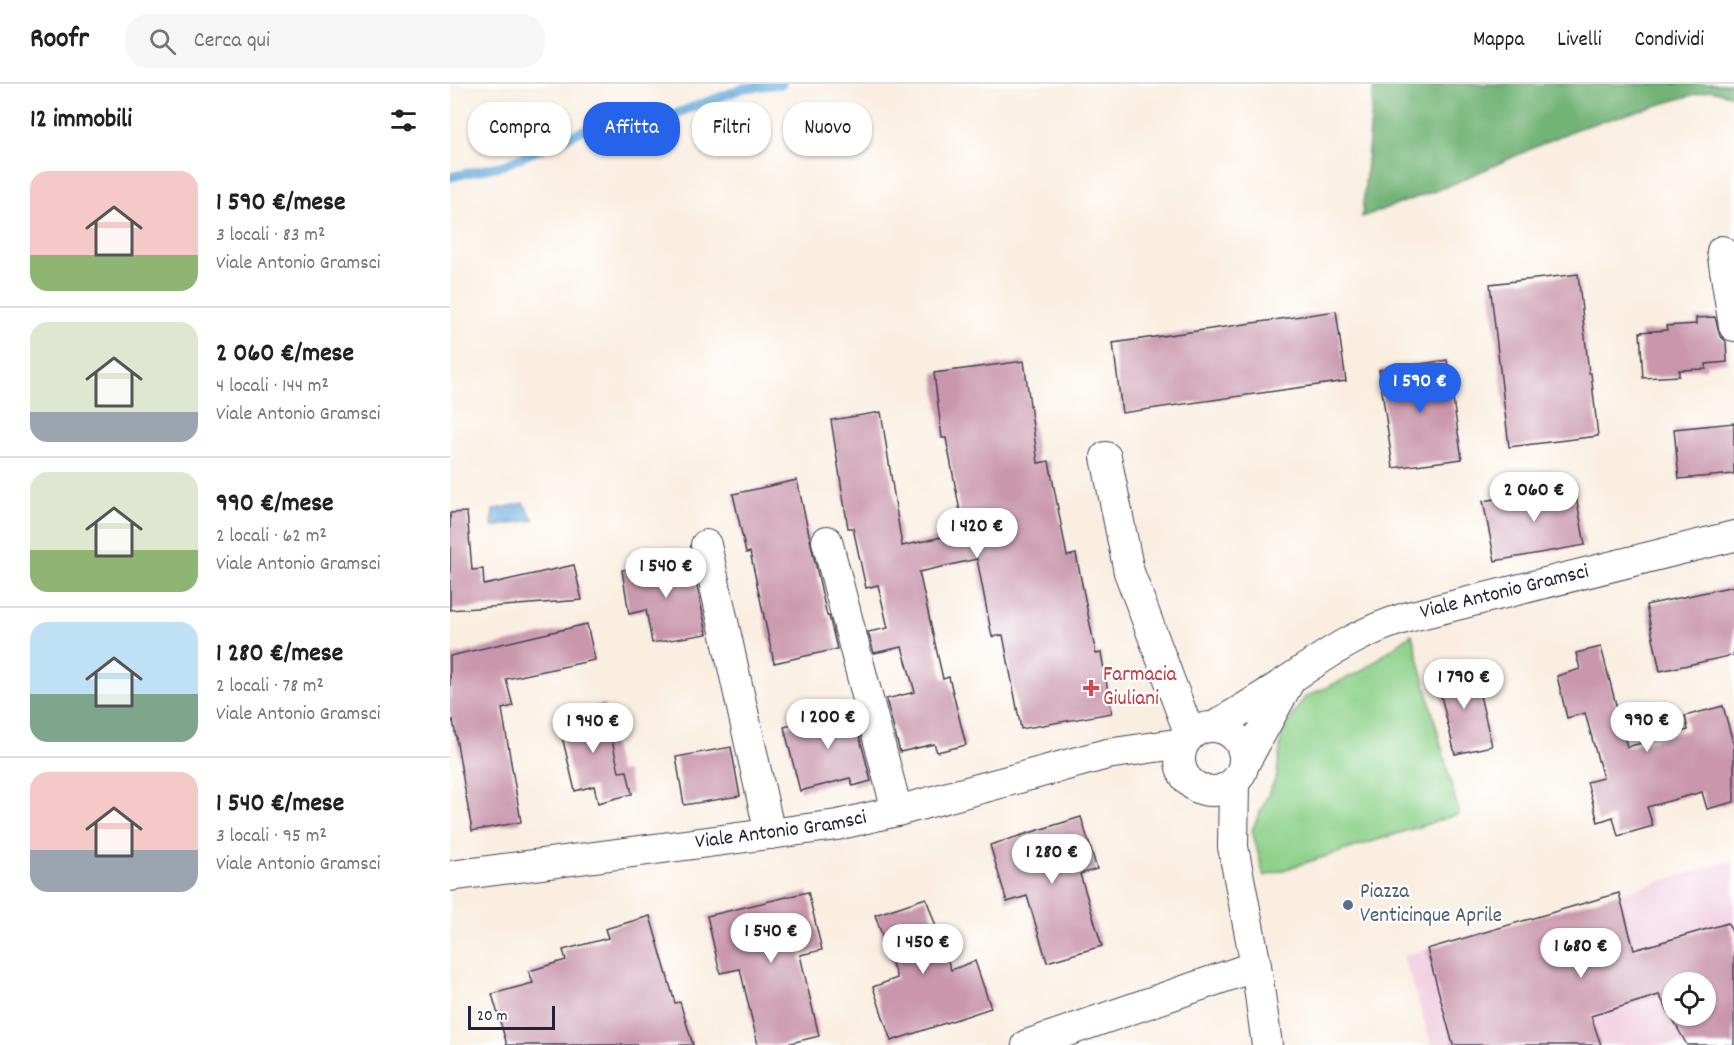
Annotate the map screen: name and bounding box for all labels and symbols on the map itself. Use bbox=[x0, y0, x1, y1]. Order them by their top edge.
pin: 1 590 € bbox=[1365, 363, 1475, 414]
pin: 2 060 € bbox=[1479, 472, 1589, 523]
pin: 1 420 € bbox=[922, 508, 1032, 559]
pin: 1 540 € bbox=[611, 548, 721, 599]
street label: Viale Antonio Gramsci bbox=[1417, 558, 1592, 628]
pin: 1 790 € bbox=[1409, 659, 1519, 710]
place label: Farmacia Giuliani bbox=[1103, 661, 1178, 715]
marker: Farmacia Giuliani bbox=[1084, 681, 1098, 695]
pin: 1 200 € bbox=[773, 699, 883, 750]
pin: 990 € bbox=[1605, 702, 1689, 753]
pin: 1 940 € bbox=[538, 703, 648, 754]
street label: Viale Antonio Gramsci bbox=[694, 804, 870, 859]
pin: 1 280 € bbox=[997, 834, 1107, 885]
place label: Piazza Venticinque Aprile bbox=[1360, 878, 1502, 932]
marker: Piazza Venticinque Aprile bbox=[1341, 898, 1355, 912]
pin: 1 540 € bbox=[716, 913, 826, 964]
pin: 1 450 € bbox=[868, 924, 978, 975]
pin: 1 680 € bbox=[1526, 928, 1636, 979]
scale bar bbox=[468, 1003, 555, 1030]

